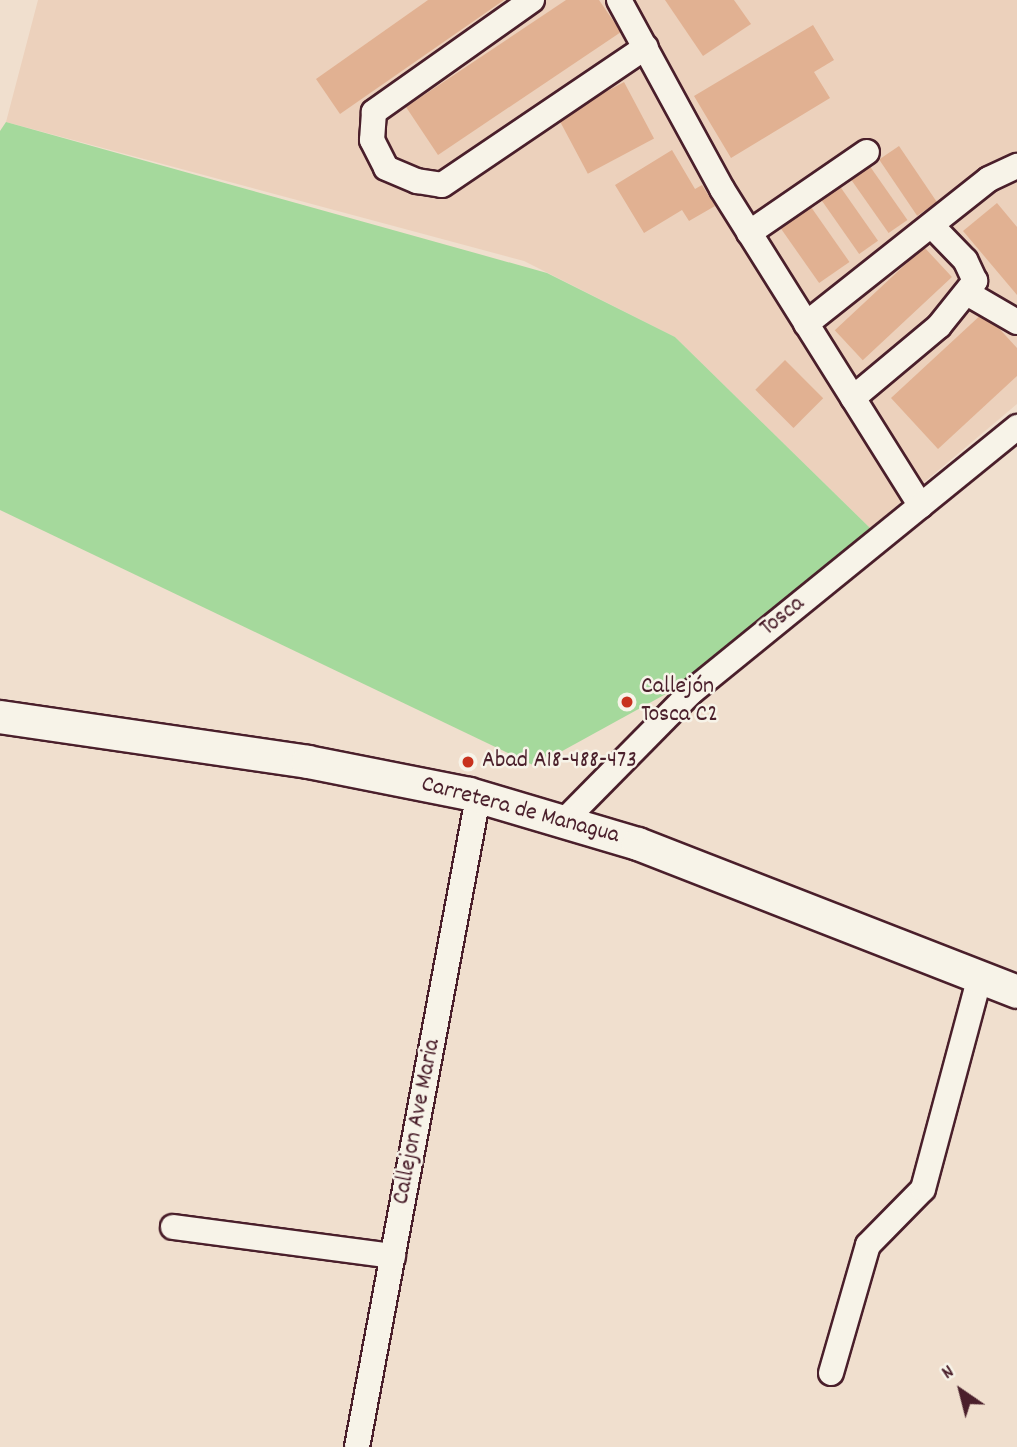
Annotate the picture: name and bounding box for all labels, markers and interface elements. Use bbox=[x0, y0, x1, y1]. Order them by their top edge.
street label: Tosca bbox=[755, 590, 811, 644]
place label: Callejón Tosca C2 bbox=[641, 674, 718, 730]
marker: Callejón Tosca C2 bbox=[619, 694, 635, 710]
place label: Abad A18-488-473 bbox=[482, 748, 637, 776]
marker: Abad A18-488-473 bbox=[460, 754, 476, 770]
street label: Carretera de Managua bbox=[418, 771, 622, 851]
street label: Callejon Ave Maria bbox=[388, 1037, 448, 1207]
north arrow bbox=[926, 1356, 996, 1426]
text: N bbox=[937, 1360, 960, 1387]

